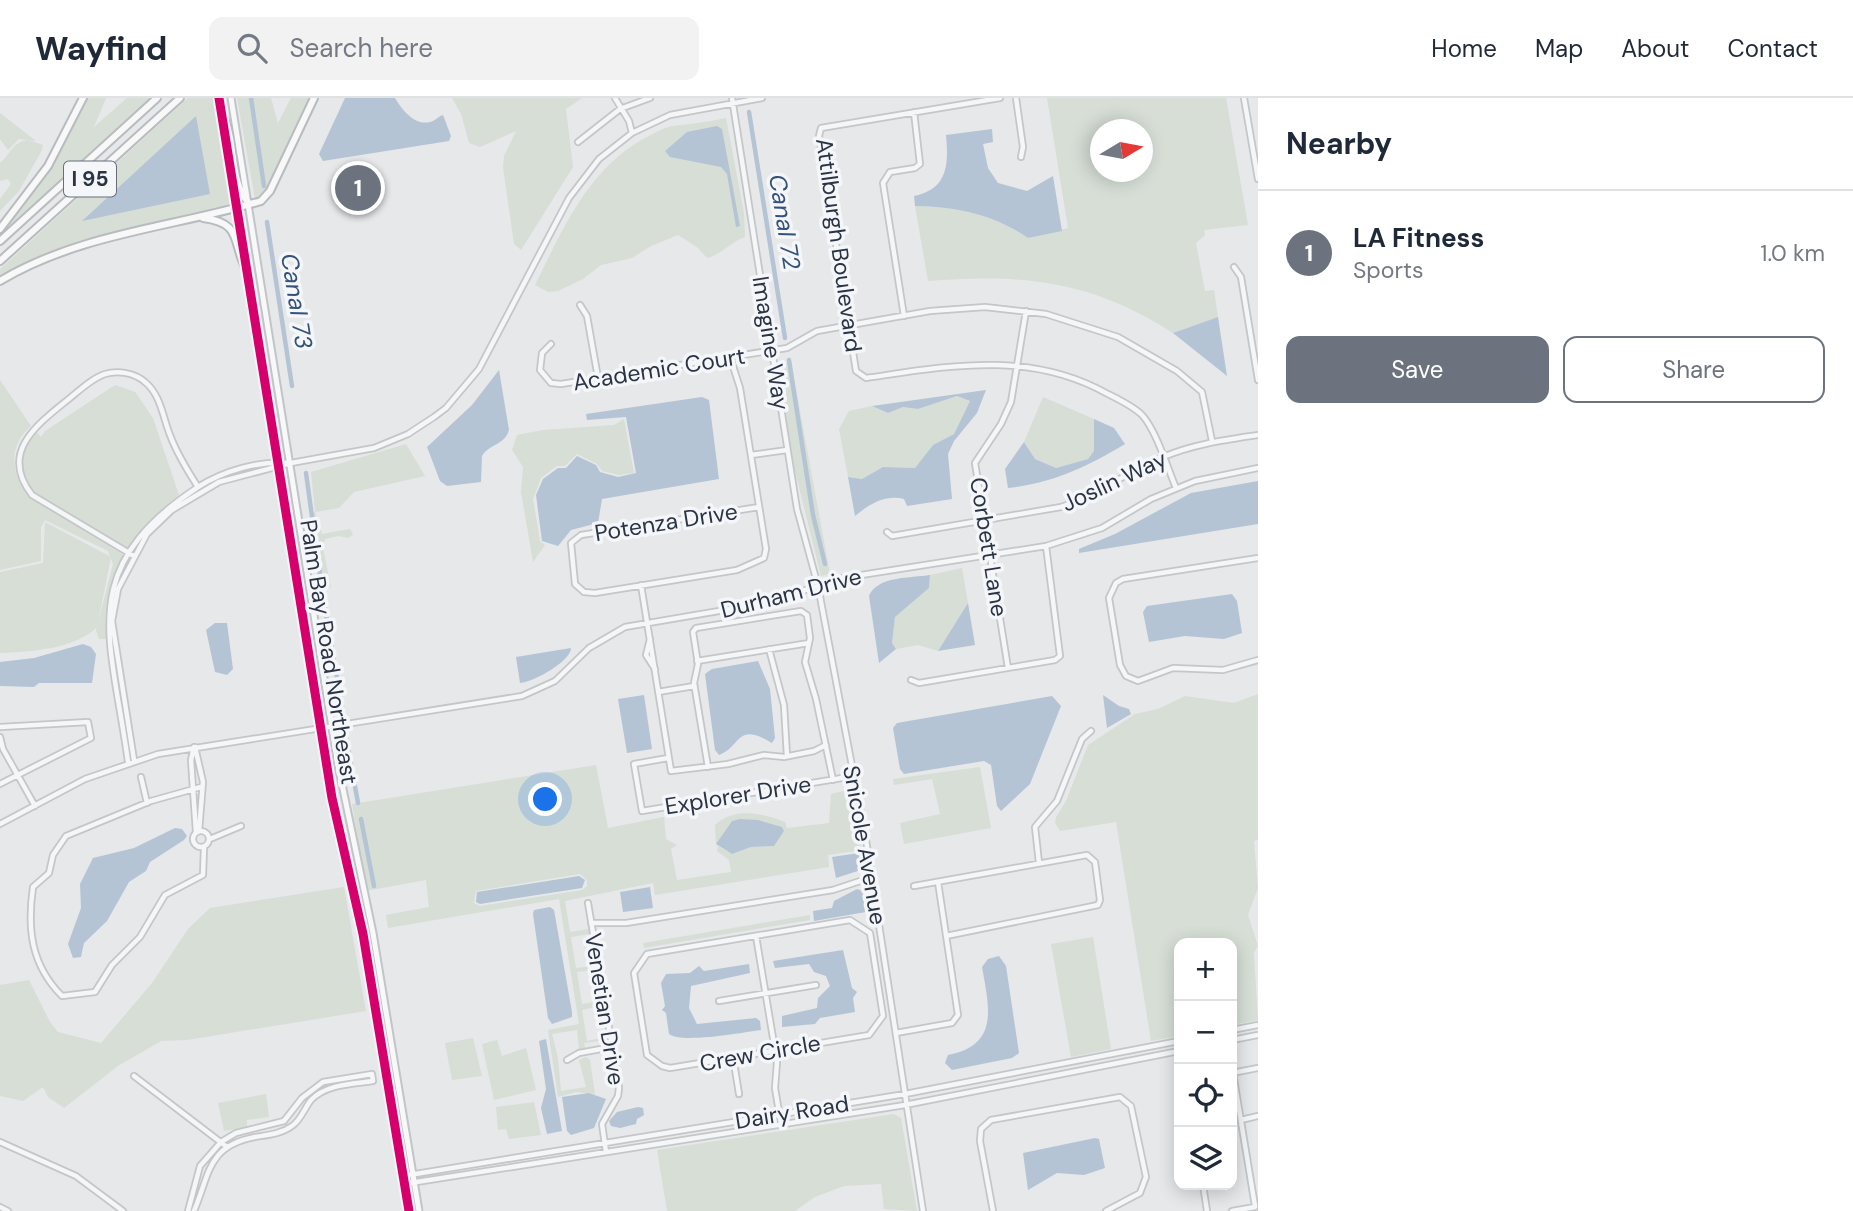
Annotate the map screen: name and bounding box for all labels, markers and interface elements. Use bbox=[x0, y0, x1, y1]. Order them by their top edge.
search box bbox=[209, 17, 699, 80]
text: Wayfind bbox=[35, 27, 167, 70]
icon: search bbox=[233, 29, 271, 67]
text: Search here bbox=[289, 31, 433, 65]
text: Home bbox=[1431, 33, 1497, 64]
text: Map bbox=[1535, 33, 1583, 64]
text: About bbox=[1621, 33, 1690, 64]
text: Contact bbox=[1728, 33, 1818, 64]
north arrow bbox=[1090, 119, 1153, 182]
text: Nearby bbox=[1286, 124, 1392, 163]
street label: Attilburgh Boulevard bbox=[809, 136, 869, 354]
road number: I 95 bbox=[64, 162, 116, 196]
pin: 1 bbox=[335, 162, 381, 214]
water label: Canal 72 bbox=[762, 172, 808, 272]
text: LA Fitness bbox=[1353, 221, 1484, 255]
text: 1 bbox=[1305, 238, 1313, 268]
text: 1.0 km bbox=[1760, 238, 1825, 268]
water label: Canal 73 bbox=[274, 251, 320, 351]
text: Sports bbox=[1353, 255, 1423, 285]
street label: Imagine Way bbox=[746, 274, 796, 412]
button: Save bbox=[1286, 336, 1549, 403]
button: Share bbox=[1563, 336, 1825, 403]
street label: Academic Court bbox=[571, 341, 747, 397]
street label: Joslin Way bbox=[1057, 443, 1172, 518]
street label: Corbett Lane bbox=[963, 475, 1015, 619]
street label: Potenza Drive bbox=[592, 496, 740, 548]
street label: Palm Bay Road Northeast bbox=[293, 518, 365, 786]
street label: Durham Drive bbox=[717, 561, 865, 625]
street label: Snicole Avenue bbox=[836, 763, 894, 927]
street label: Explorer Drive bbox=[663, 769, 813, 821]
your location bbox=[528, 782, 562, 816]
street label: Venetian Drive bbox=[578, 931, 632, 1087]
map controls bbox=[1174, 938, 1237, 1190]
button: + bbox=[1174, 938, 1237, 1001]
button: − bbox=[1174, 1001, 1237, 1064]
street label: Crew Circle bbox=[697, 1028, 823, 1078]
button: locate bbox=[1174, 1064, 1237, 1127]
street label: Dairy Road bbox=[733, 1088, 851, 1136]
button: layers bbox=[1174, 1127, 1237, 1190]

